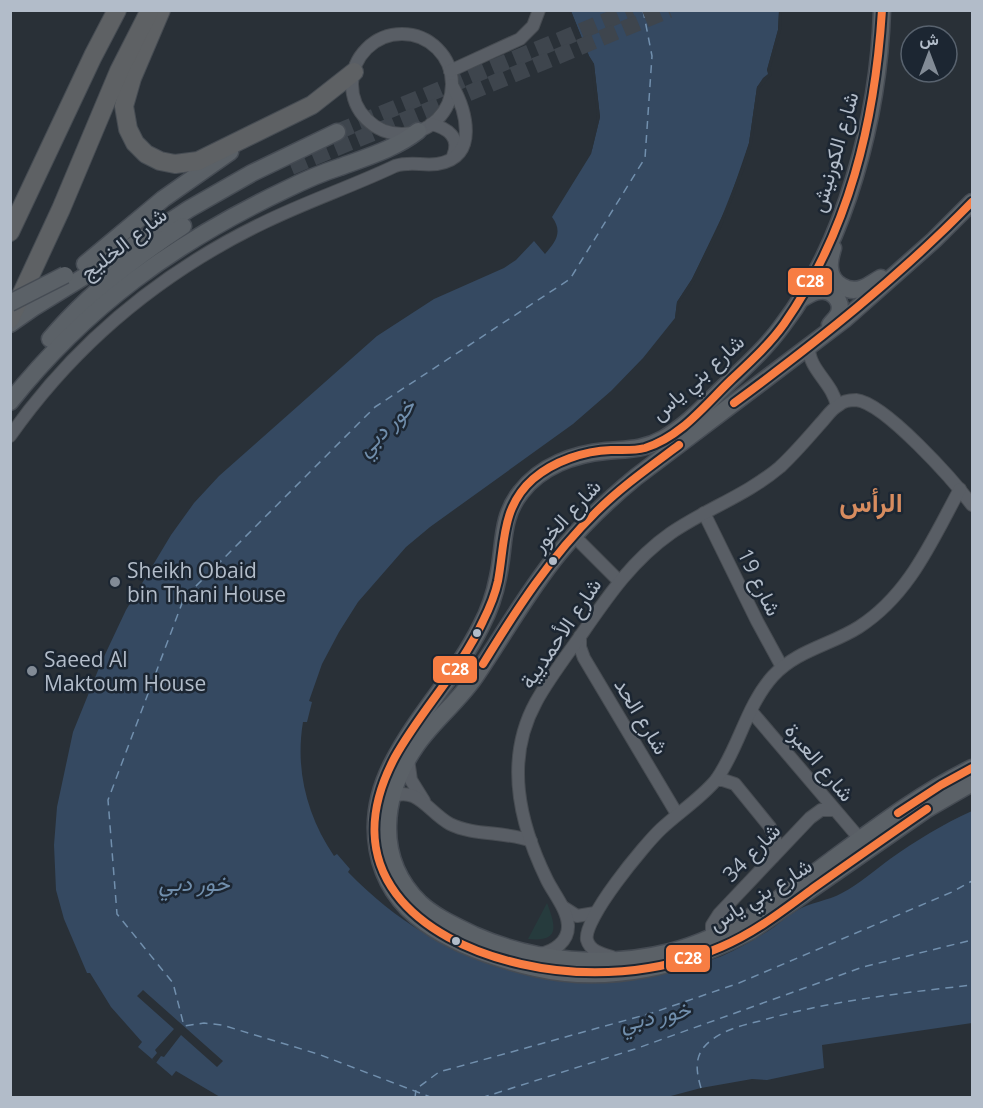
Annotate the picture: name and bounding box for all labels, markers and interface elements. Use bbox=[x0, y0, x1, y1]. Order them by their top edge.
north arrow bbox=[899, 24, 959, 84]
text: ش bbox=[919, 28, 939, 50]
street label: شارع الكورنيش bbox=[803, 89, 866, 216]
street label: شارع الخليج bbox=[74, 200, 173, 286]
line badge: C28 bbox=[787, 267, 833, 296]
text: C28 bbox=[796, 270, 824, 292]
street label: شارع بني ياس bbox=[644, 327, 752, 429]
water label: خور دبي bbox=[349, 390, 425, 464]
street label: شارع الخور bbox=[525, 473, 607, 559]
district label: الرأس bbox=[839, 483, 903, 520]
street label: شارع 19 bbox=[731, 544, 788, 621]
unlabelled marker bbox=[547, 555, 559, 567]
place label: Sheikh Obaid bin Thani House bbox=[127, 556, 286, 608]
street label: شارع الأحمديية bbox=[513, 572, 608, 694]
marker: Sheikh Obaid bin Thani House bbox=[108, 575, 122, 589]
unlabelled marker bbox=[471, 627, 483, 639]
place label: Saeed Al Maktoum House bbox=[44, 645, 206, 697]
line badge: C28 bbox=[432, 655, 478, 684]
text: C28 bbox=[441, 658, 469, 680]
marker: Saeed Al Maktoum House bbox=[25, 664, 39, 678]
street label: شارع الحد bbox=[607, 673, 676, 760]
street label: شارع العبرة bbox=[778, 717, 861, 808]
street label: شارع 34 bbox=[716, 816, 787, 888]
street label: شارع بني ياس bbox=[703, 851, 819, 940]
water label: خور دبي bbox=[158, 867, 231, 901]
unlabelled marker bbox=[450, 935, 462, 947]
line badge: C28 bbox=[665, 944, 711, 973]
text: C28 bbox=[674, 947, 702, 969]
water label: خور دبي bbox=[617, 993, 695, 1041]

